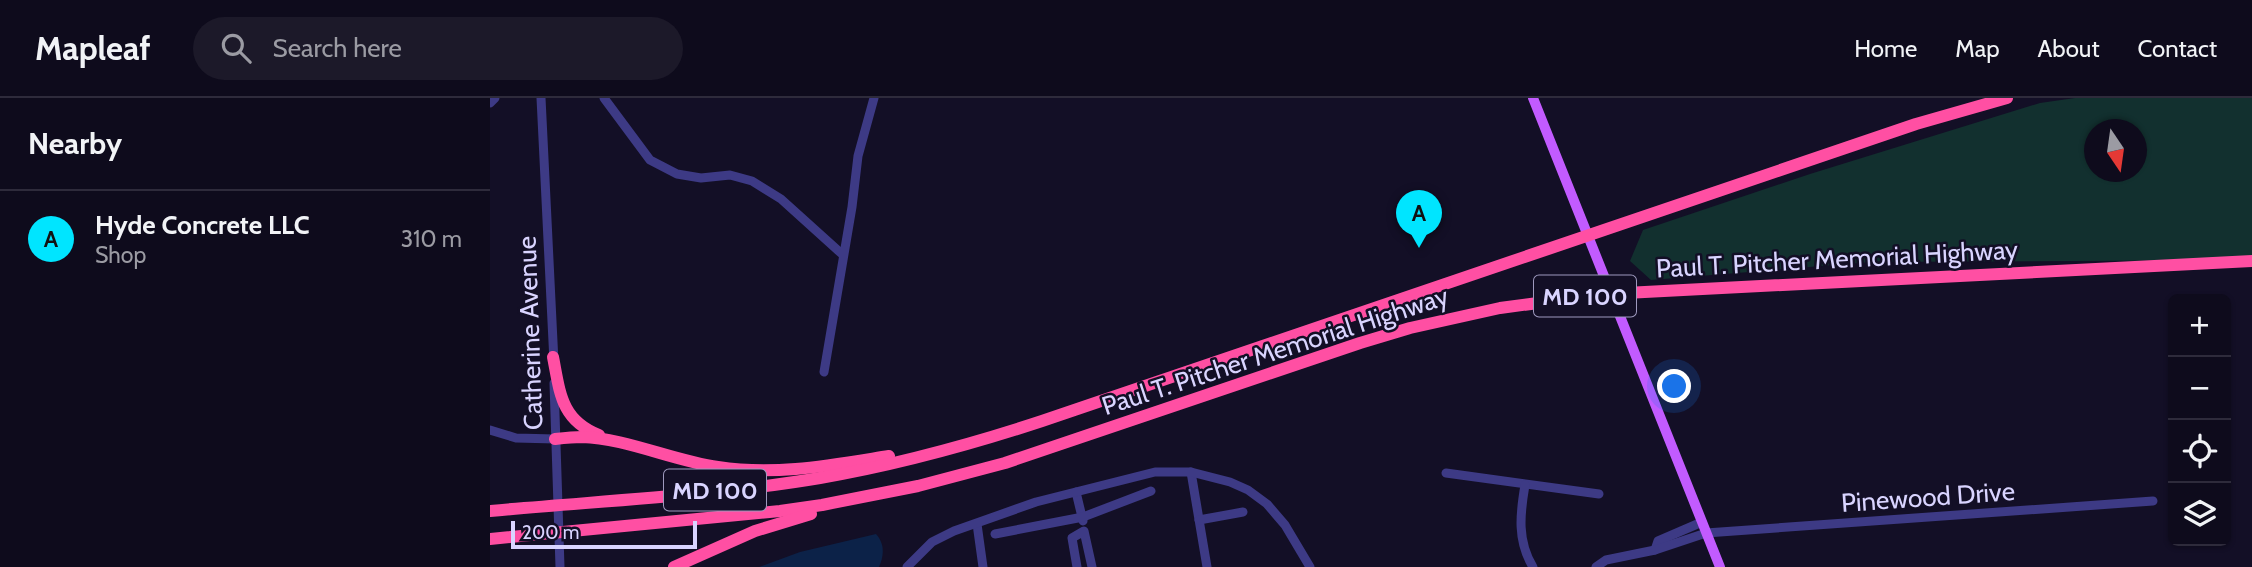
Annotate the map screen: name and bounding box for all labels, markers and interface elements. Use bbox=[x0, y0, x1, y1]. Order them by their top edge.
search box bbox=[193, 17, 683, 80]
text: Mapleaf bbox=[35, 28, 151, 68]
icon: search bbox=[217, 29, 255, 67]
text: Search here bbox=[273, 32, 402, 64]
text: Home bbox=[1854, 34, 1917, 63]
text: Map bbox=[1955, 34, 2000, 63]
text: About bbox=[2038, 34, 2100, 63]
text: Contact bbox=[2138, 34, 2217, 63]
north arrow bbox=[2084, 119, 2147, 182]
text: Nearby bbox=[28, 125, 122, 162]
pin: A bbox=[1396, 190, 1442, 248]
text: Hyde Concrete LLC bbox=[95, 209, 310, 241]
text: A bbox=[44, 225, 58, 253]
text: 310 m bbox=[401, 225, 462, 253]
street label: Paul T. Pitcher Memorial Highway bbox=[1655, 234, 2019, 284]
street label: Catherine Avenue bbox=[511, 235, 549, 431]
text: Shop bbox=[95, 241, 146, 269]
road number: MD 100 bbox=[1534, 276, 1636, 316]
street label: Paul T. Pitcher Memorial Highway bbox=[1098, 280, 1452, 422]
map controls bbox=[2168, 294, 2231, 546]
button: + bbox=[2168, 294, 2231, 357]
button: − bbox=[2168, 357, 2231, 420]
your location bbox=[1657, 369, 1691, 403]
button: locate bbox=[2168, 420, 2231, 483]
road number: MD 100 bbox=[664, 470, 766, 510]
street label: Pinewood Drive bbox=[1840, 475, 2016, 519]
button: layers bbox=[2168, 483, 2231, 546]
scale bar bbox=[511, 518, 696, 550]
text: 200 m bbox=[522, 521, 579, 544]

